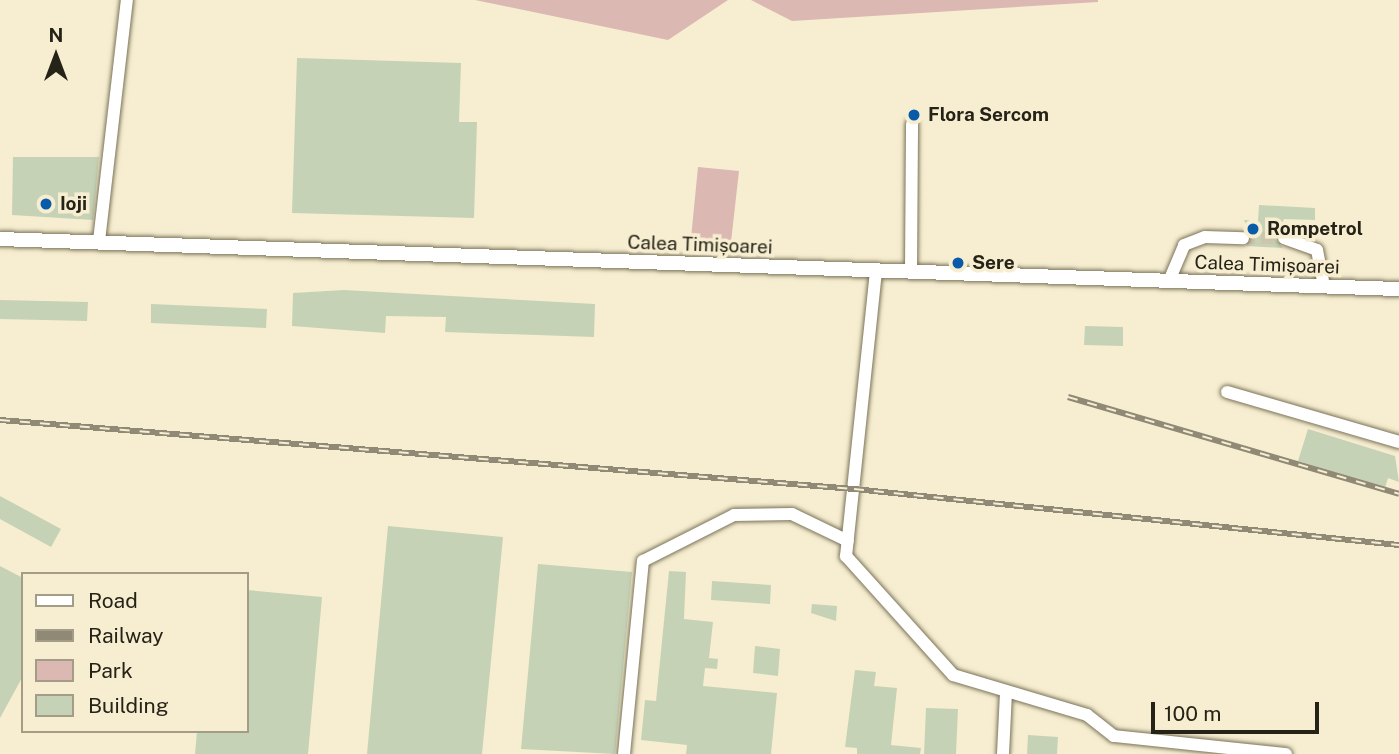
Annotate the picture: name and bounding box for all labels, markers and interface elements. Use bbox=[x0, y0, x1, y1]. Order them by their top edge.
north arrow bbox=[21, 21, 91, 91]
text: N bbox=[49, 24, 63, 46]
place label: Flora Sercom bbox=[928, 104, 1049, 126]
marker: Flora Sercom bbox=[906, 107, 922, 123]
place label: Ioji bbox=[60, 193, 87, 215]
marker: Ioji bbox=[38, 196, 54, 212]
place label: Rompetrol bbox=[1267, 218, 1363, 240]
marker: Rompetrol bbox=[1245, 221, 1261, 237]
street label: Calea Timișoarei bbox=[627, 231, 773, 259]
street label: Calea Timișoarei bbox=[1194, 251, 1340, 279]
place label: Sere bbox=[972, 252, 1015, 274]
marker: Sere bbox=[950, 255, 966, 271]
legend bbox=[21, 572, 248, 733]
text: Road bbox=[88, 588, 138, 613]
text: Railway bbox=[88, 623, 164, 648]
text: Park bbox=[88, 658, 133, 683]
scale bar bbox=[1154, 688, 1322, 732]
text: Building bbox=[88, 693, 169, 718]
text: 100 m bbox=[1164, 701, 1221, 726]

